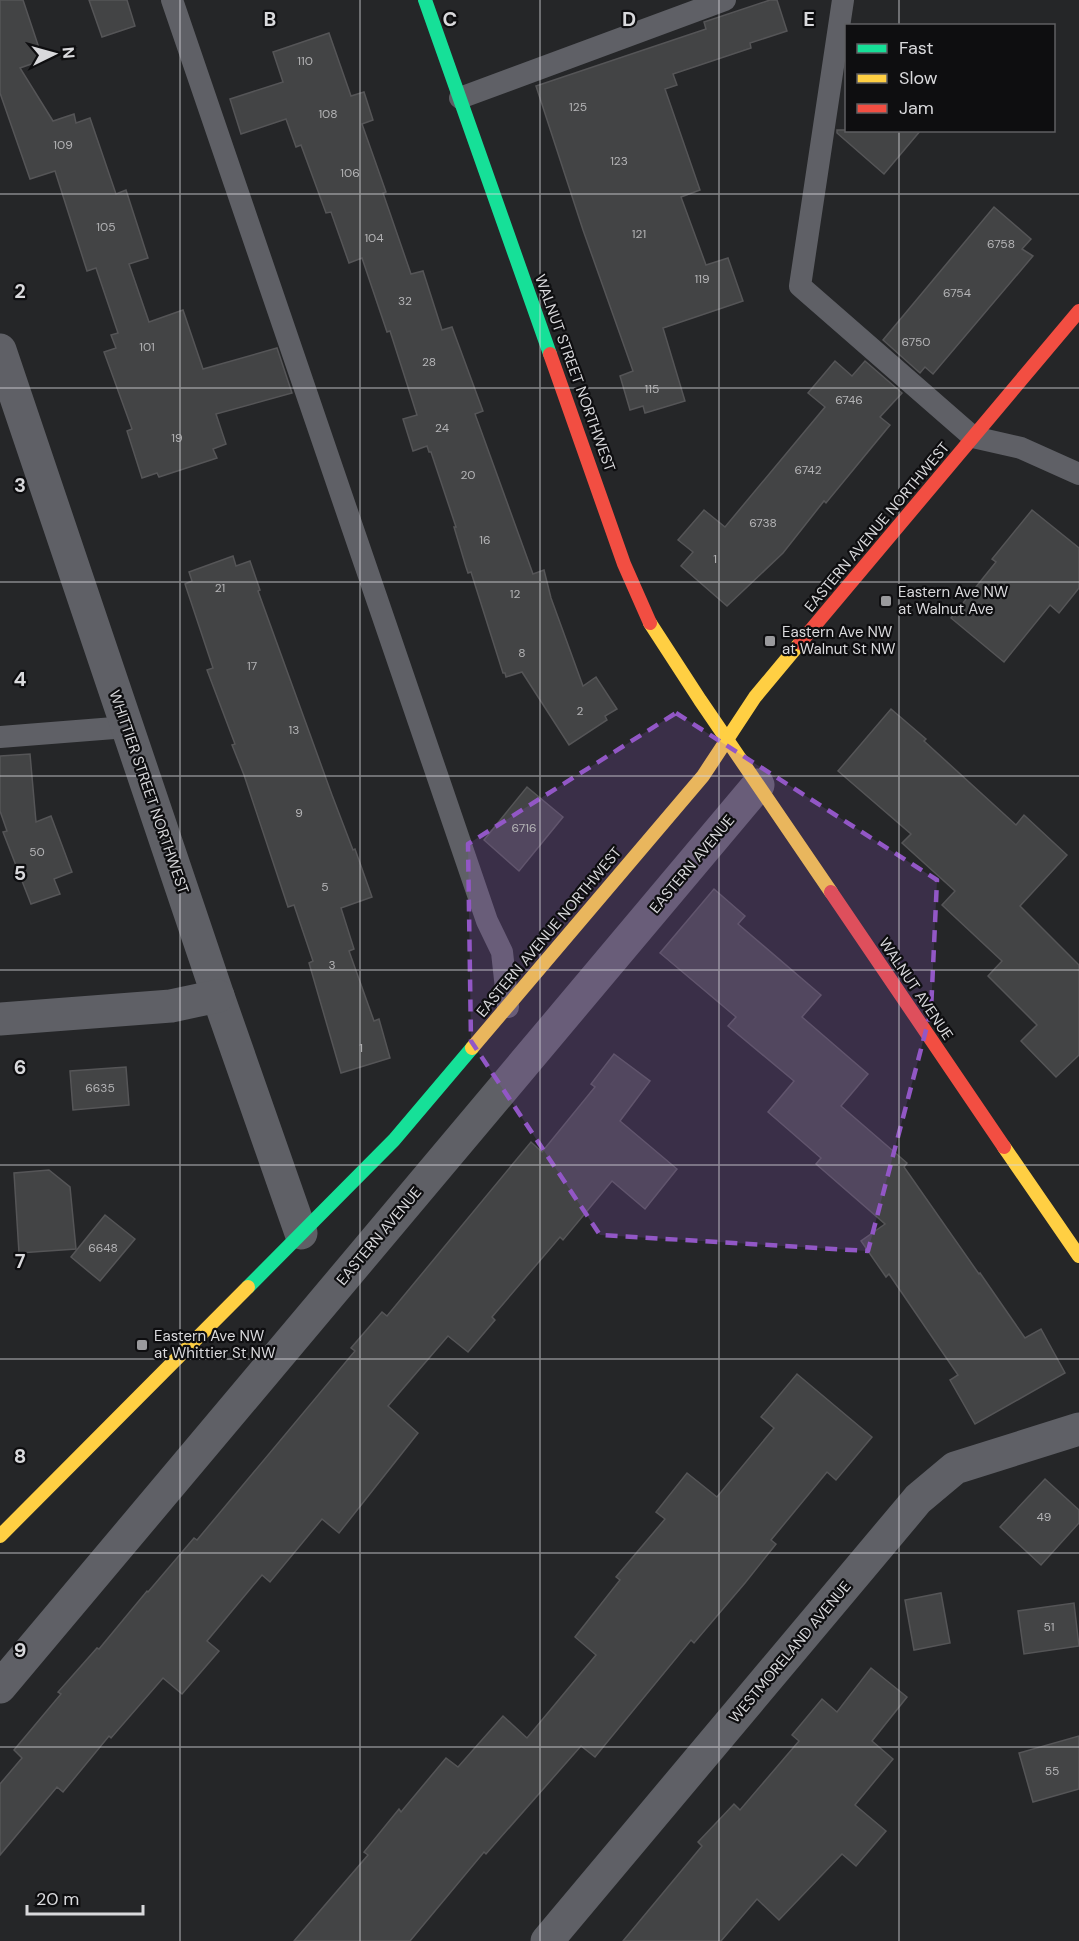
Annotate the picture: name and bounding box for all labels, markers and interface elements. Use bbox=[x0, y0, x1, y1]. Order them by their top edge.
text: B bbox=[264, 6, 276, 32]
text: C bbox=[443, 6, 457, 32]
text: D bbox=[622, 6, 636, 32]
text: E bbox=[803, 6, 815, 32]
north arrow bbox=[24, 24, 84, 84]
legend bbox=[845, 24, 1055, 132]
text: Fast bbox=[899, 36, 934, 60]
text: N bbox=[57, 46, 79, 59]
house number: 110 bbox=[297, 53, 313, 69]
text: Slow bbox=[899, 66, 938, 90]
text: Jam bbox=[899, 96, 934, 120]
house number: 125 bbox=[569, 99, 587, 115]
house number: 108 bbox=[318, 106, 338, 122]
house number: 109 bbox=[53, 137, 73, 153]
house number: 123 bbox=[610, 153, 628, 169]
house number: 106 bbox=[340, 165, 360, 181]
house number: 105 bbox=[96, 219, 116, 235]
house number: 121 bbox=[632, 226, 646, 242]
house number: 104 bbox=[364, 230, 384, 246]
house number: 6758 bbox=[987, 236, 1015, 252]
house number: 119 bbox=[694, 271, 710, 287]
street label: WALNUT STREET NORTHWEST bbox=[530, 272, 620, 474]
text: 2 bbox=[14, 278, 26, 304]
house number: 6754 bbox=[943, 285, 971, 301]
house number: 32 bbox=[398, 293, 412, 309]
house number: 6750 bbox=[902, 334, 930, 350]
house number: 101 bbox=[139, 339, 155, 355]
house number: 28 bbox=[422, 354, 436, 370]
house number: 115 bbox=[645, 381, 659, 397]
house number: 6746 bbox=[835, 392, 863, 408]
house number: 24 bbox=[435, 420, 449, 436]
house number: 19 bbox=[171, 430, 183, 446]
street label: EASTERN AVENUE NORTHWEST bbox=[800, 438, 954, 616]
house number: 6742 bbox=[794, 462, 822, 478]
house number: 20 bbox=[460, 467, 476, 483]
text: 3 bbox=[14, 472, 26, 498]
house number: 6738 bbox=[749, 515, 777, 531]
house number: 16 bbox=[479, 532, 491, 548]
house number: 1 bbox=[713, 551, 717, 567]
house number: 21 bbox=[215, 580, 225, 596]
place label: Eastern Ave NW at Walnut Ave bbox=[898, 582, 1009, 619]
house number: 12 bbox=[510, 586, 520, 602]
marker: Eastern Ave NW at Walnut Ave bbox=[879, 594, 893, 608]
place label: Eastern Ave NW at Walnut St NW bbox=[782, 622, 896, 659]
marker: Eastern Ave NW at Walnut St NW bbox=[763, 634, 777, 648]
house number: 8 bbox=[518, 645, 526, 661]
house number: 17 bbox=[247, 658, 257, 674]
text: 4 bbox=[14, 666, 27, 692]
street label: WHITTIER STREET NORTHWEST bbox=[105, 687, 193, 897]
house number: 2 bbox=[577, 703, 584, 719]
house number: 13 bbox=[289, 722, 299, 738]
house number: 9 bbox=[295, 805, 303, 821]
street label: EASTERN AVENUE bbox=[645, 811, 739, 917]
house number: 6716 bbox=[512, 820, 536, 836]
street label: EASTERN AVENUE NORTHWEST bbox=[472, 843, 626, 1021]
house number: 50 bbox=[29, 844, 45, 860]
text: 5 bbox=[14, 860, 26, 886]
house number: 5 bbox=[321, 879, 329, 895]
street label: WALNUT AVENUE bbox=[874, 934, 958, 1044]
house number: 3 bbox=[328, 957, 336, 973]
house number: 1 bbox=[359, 1040, 363, 1056]
text: 6 bbox=[14, 1054, 26, 1080]
house number: 6635 bbox=[85, 1080, 115, 1096]
street label: EASTERN AVENUE bbox=[332, 1183, 426, 1289]
house number: 6648 bbox=[88, 1240, 118, 1256]
text: 7 bbox=[15, 1248, 26, 1274]
place label: Eastern Ave NW at Whittier St NW bbox=[154, 1326, 276, 1363]
marker: Eastern Ave NW at Whittier St NW bbox=[135, 1338, 149, 1352]
text: 8 bbox=[14, 1443, 26, 1469]
house number: 49 bbox=[1037, 1509, 1051, 1525]
street label: WESTMORELAND AVENUE bbox=[725, 1577, 855, 1727]
house number: 51 bbox=[1043, 1619, 1055, 1635]
text: 9 bbox=[14, 1637, 26, 1663]
house number: 55 bbox=[1045, 1763, 1059, 1779]
scale bar bbox=[27, 1878, 142, 1916]
text: 20 m bbox=[36, 1887, 79, 1911]

